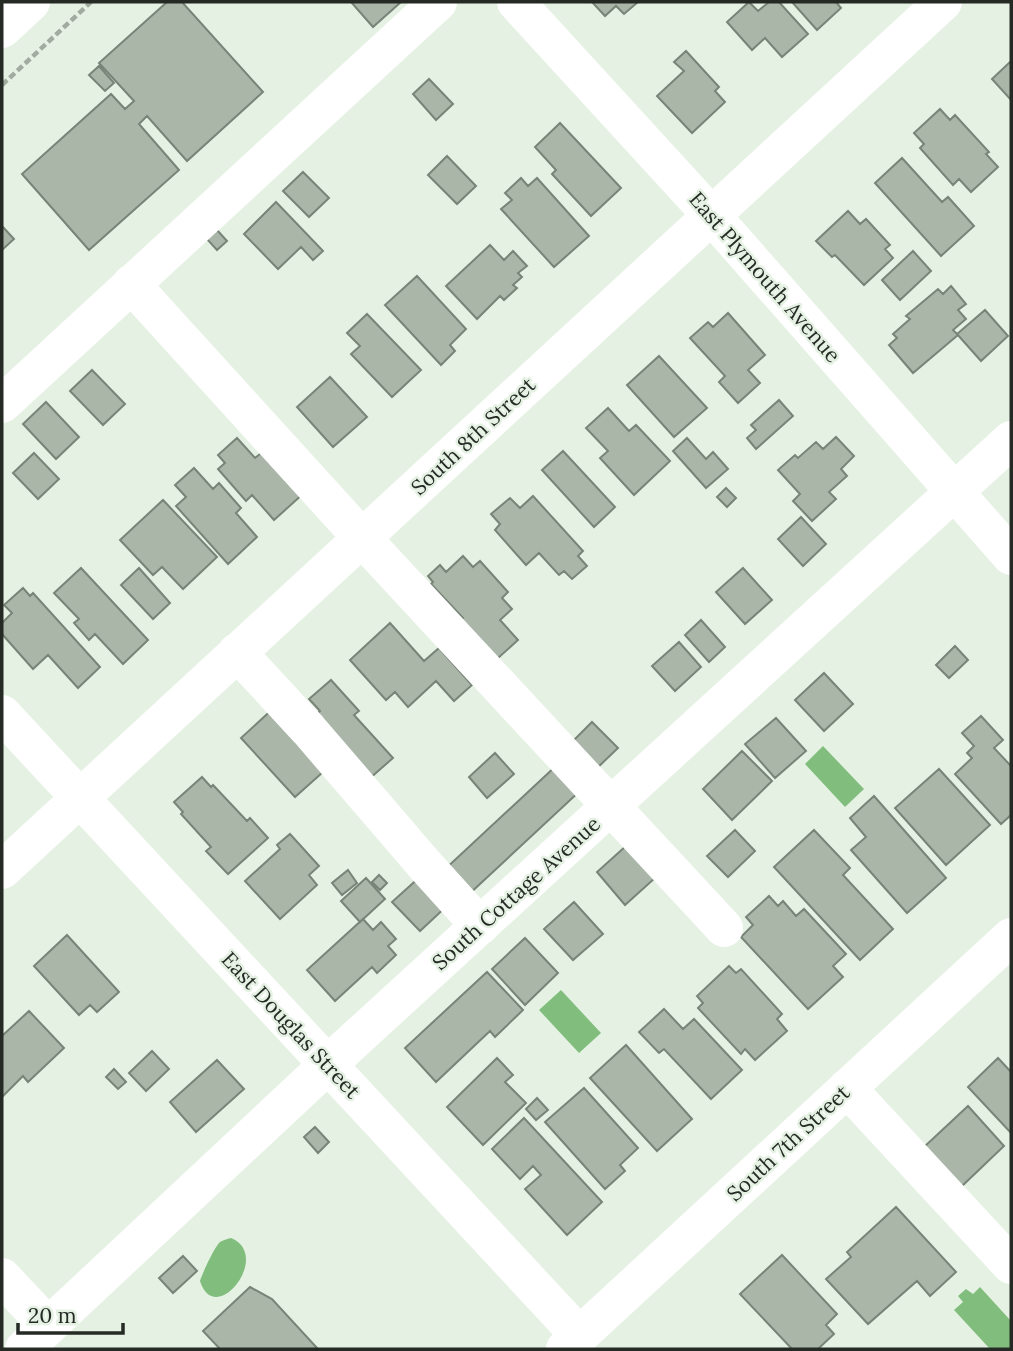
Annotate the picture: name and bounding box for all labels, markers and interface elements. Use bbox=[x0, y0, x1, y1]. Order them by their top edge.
street label: East Plymouth Avenue bbox=[683, 186, 847, 368]
street label: South 8th Street bbox=[405, 371, 542, 501]
street label: South Cottage Avenue bbox=[426, 810, 606, 976]
street label: East Douglas Street bbox=[216, 946, 367, 1105]
street label: South 7th Street bbox=[721, 1079, 856, 1207]
scale bar bbox=[18, 1292, 122, 1336]
text: 20 m bbox=[28, 1302, 77, 1329]

